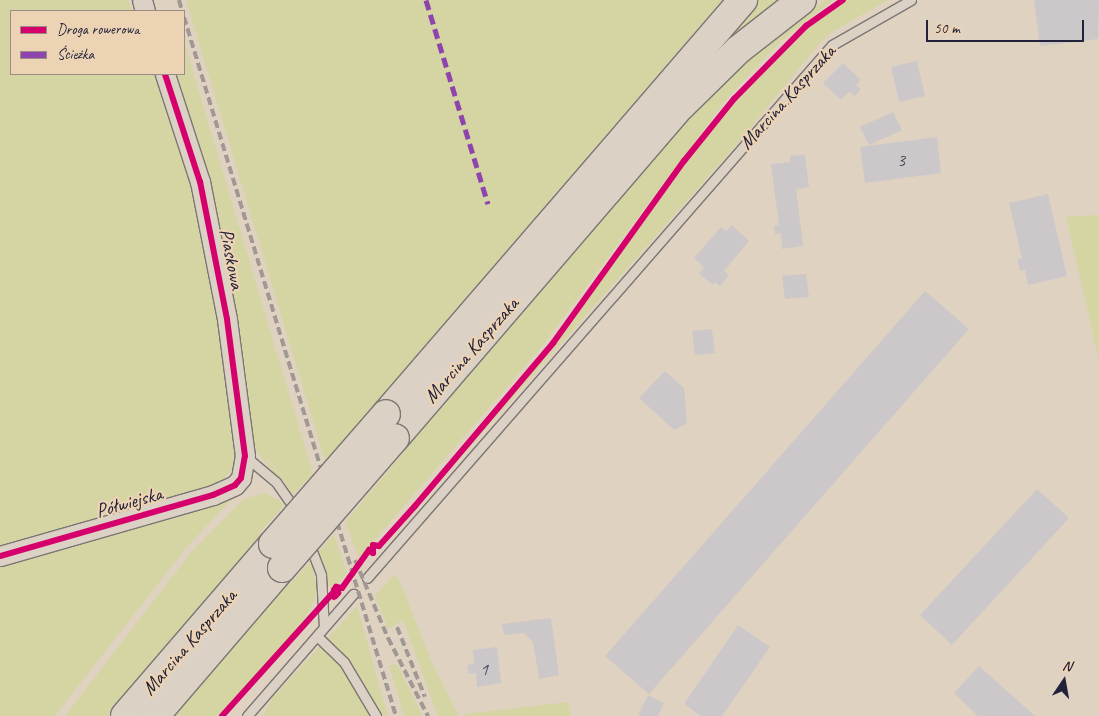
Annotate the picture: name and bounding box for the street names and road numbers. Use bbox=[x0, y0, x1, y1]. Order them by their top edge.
street label: Marcina Kasprzaka bbox=[734, 40, 840, 154]
street label: Piaskowa bbox=[214, 227, 250, 291]
street label: Marcina Kasprzaka bbox=[418, 292, 524, 408]
street label: Półwiejska bbox=[93, 481, 165, 523]
street label: Marcina Kasprzaka bbox=[136, 584, 242, 700]

